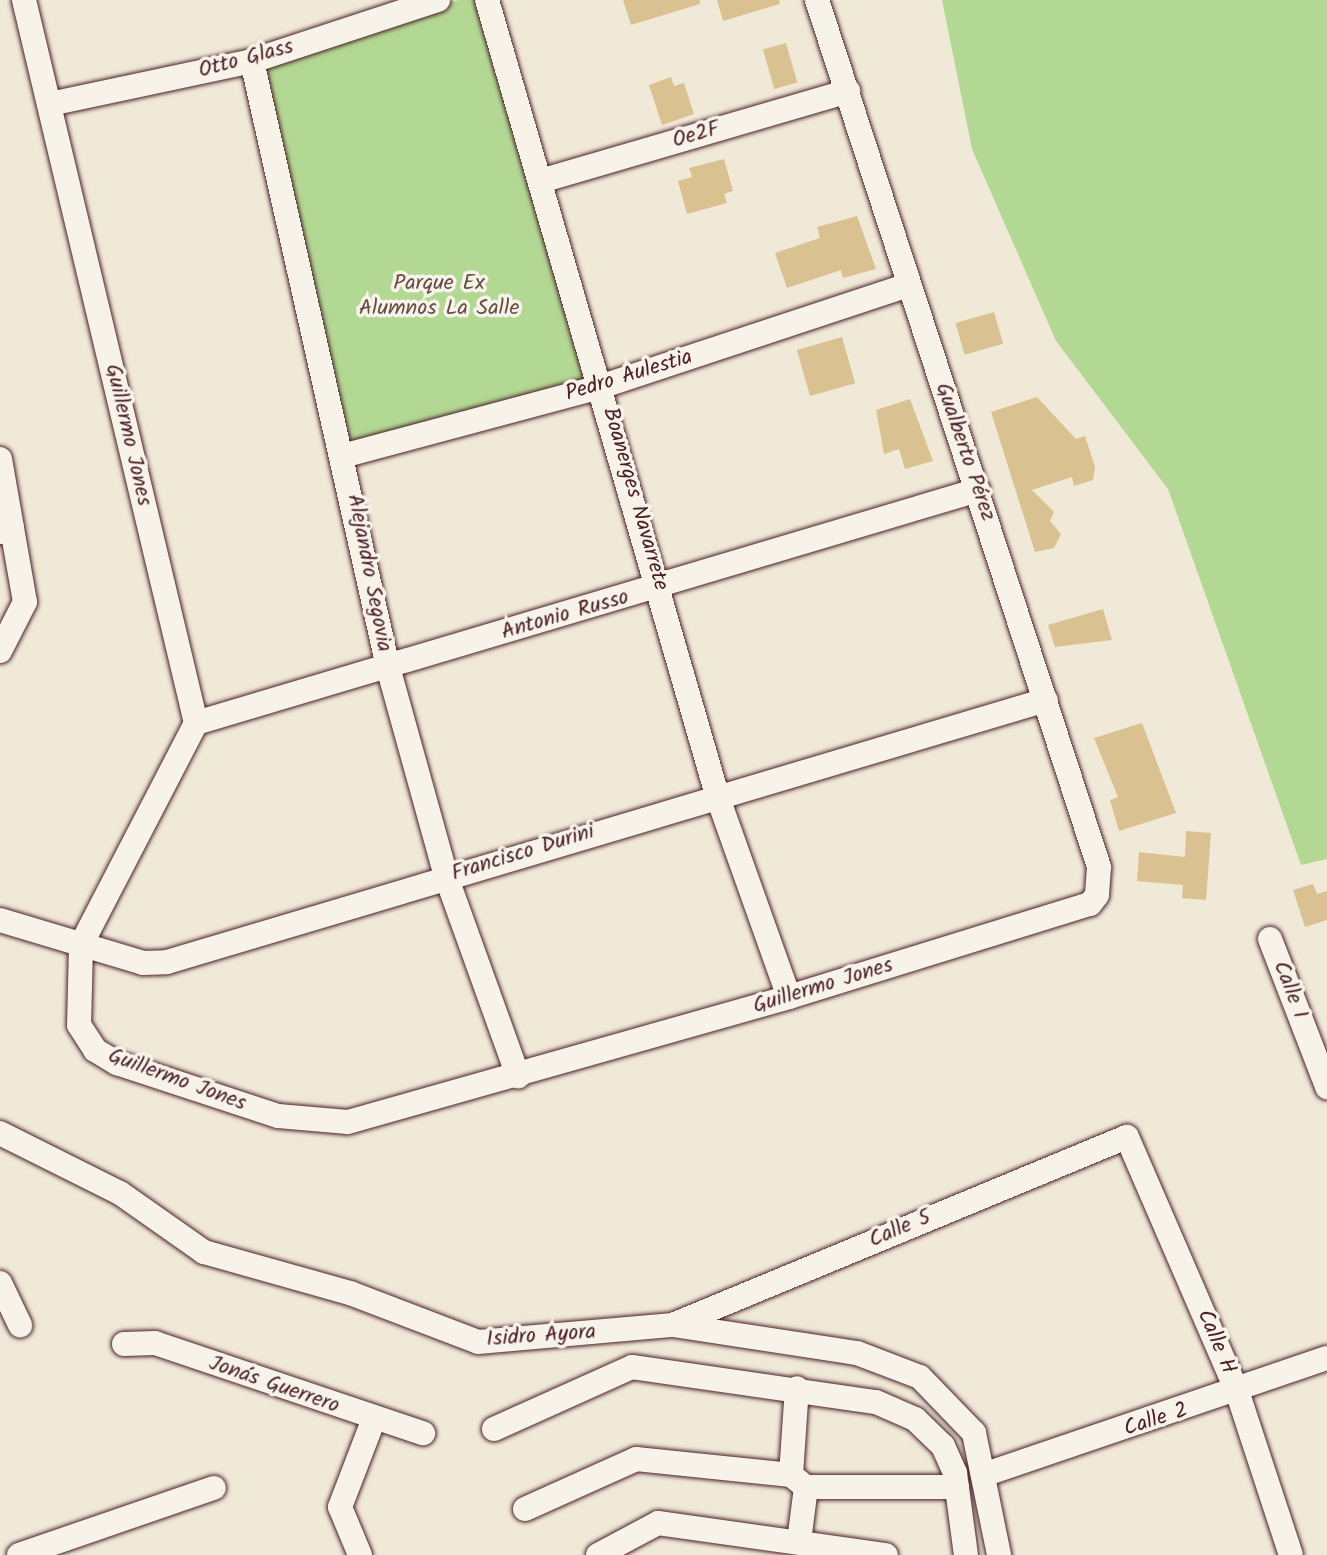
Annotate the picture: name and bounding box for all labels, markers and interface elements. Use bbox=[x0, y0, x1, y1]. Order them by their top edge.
street label: Otto Glass bbox=[196, 34, 296, 84]
street label: Oe2F bbox=[669, 116, 723, 154]
park label: Parque Ex Alumnos La Salle bbox=[359, 270, 519, 322]
street label: Pedro Aulestia bbox=[562, 344, 696, 408]
street label: Guillermo Jones bbox=[99, 361, 157, 509]
street label: Gualberto Pérez bbox=[929, 380, 1001, 524]
street label: Boanerges Navarrete bbox=[596, 404, 674, 594]
street label: Alejandro Segovia bbox=[341, 492, 397, 654]
street label: Antonio Russo bbox=[498, 584, 632, 646]
street label: Francisco Durini bbox=[448, 819, 598, 887]
street label: Guillermo Jones bbox=[750, 952, 896, 1020]
street label: Calle I bbox=[1267, 957, 1313, 1023]
street label: Guillermo Jones bbox=[104, 1043, 250, 1117]
street label: Calle 5 bbox=[865, 1204, 935, 1254]
street label: Calle H bbox=[1191, 1306, 1241, 1378]
street label: Isidro Ayora bbox=[485, 1319, 597, 1353]
street label: Jonás Guerrero bbox=[205, 1350, 343, 1420]
street label: Calle 2 bbox=[1121, 1397, 1191, 1443]

